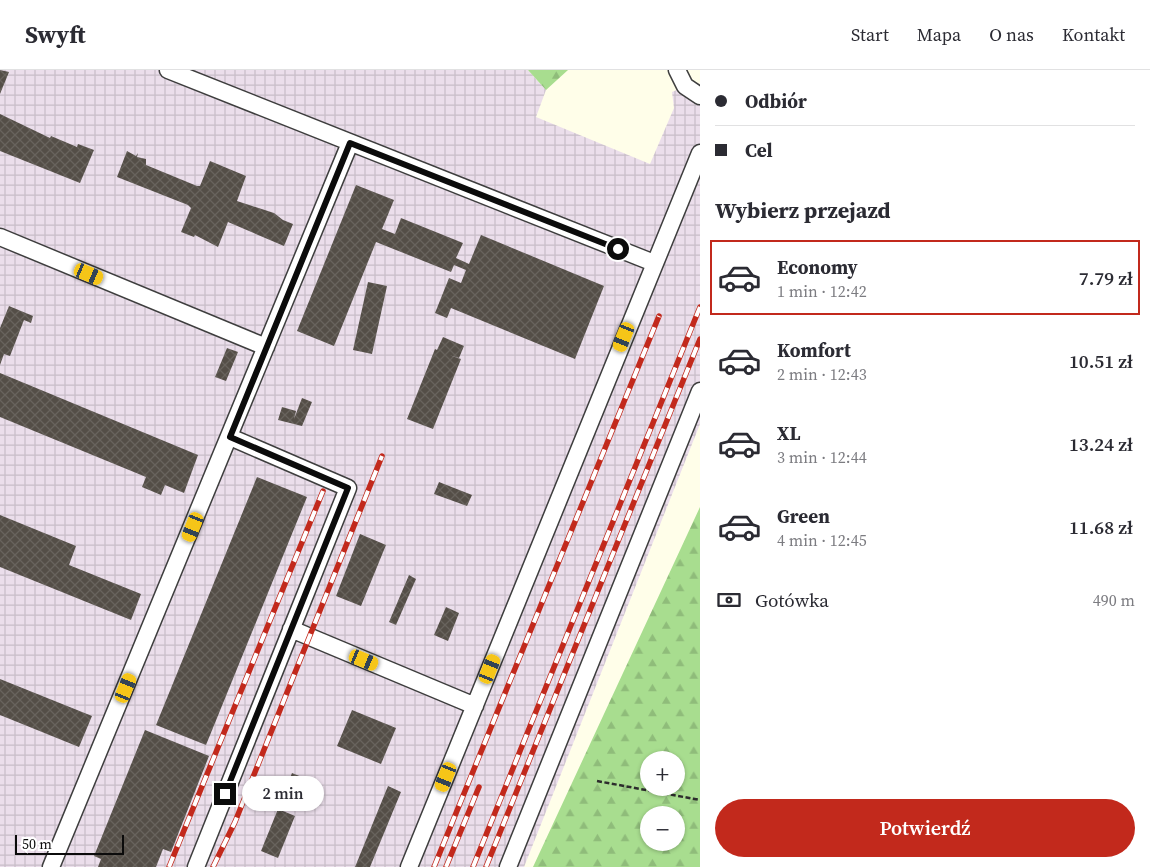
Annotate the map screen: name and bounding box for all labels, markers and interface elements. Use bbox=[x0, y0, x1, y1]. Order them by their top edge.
text: Swyft bbox=[25, 18, 86, 51]
text: Start bbox=[851, 22, 889, 47]
text: Mapa bbox=[917, 22, 961, 47]
text: O nas bbox=[989, 22, 1034, 47]
text: Kontakt bbox=[1062, 22, 1125, 47]
text: Odbiór bbox=[745, 88, 807, 114]
text: Cel bbox=[745, 137, 773, 163]
text: Wybierz przejazd bbox=[715, 195, 891, 225]
route start bbox=[607, 238, 629, 260]
text: Economy bbox=[777, 254, 858, 280]
icon: car bbox=[717, 255, 762, 300]
car bbox=[72, 261, 105, 287]
text: 7.79 zł bbox=[1079, 265, 1133, 291]
text: 1 min · 12:42 bbox=[777, 280, 867, 302]
car bbox=[611, 320, 636, 354]
text: Komfort bbox=[777, 337, 851, 363]
icon: car bbox=[717, 338, 762, 383]
text: 10.51 zł bbox=[1069, 348, 1133, 374]
text: 2 min · 12:43 bbox=[777, 363, 867, 385]
text: XL bbox=[777, 420, 800, 446]
icon: car bbox=[717, 421, 762, 466]
text: 13.24 zł bbox=[1069, 431, 1133, 457]
text: 3 min · 12:44 bbox=[777, 446, 867, 468]
text: Green bbox=[777, 503, 830, 529]
icon: car bbox=[717, 504, 762, 549]
car bbox=[180, 510, 205, 544]
text: 11.68 zł bbox=[1069, 514, 1133, 540]
text: 4 min · 12:45 bbox=[777, 529, 867, 551]
icon: cash bbox=[715, 586, 743, 614]
text: Gotówka bbox=[755, 587, 829, 613]
text: 490 m bbox=[1093, 589, 1135, 611]
car bbox=[347, 647, 380, 673]
car bbox=[477, 652, 502, 686]
car bbox=[113, 671, 138, 705]
map controls bbox=[640, 751, 685, 851]
button: + bbox=[640, 751, 685, 796]
car bbox=[433, 760, 458, 794]
callout: 2 min bbox=[242, 776, 325, 812]
text: 2 min bbox=[262, 782, 304, 804]
route end bbox=[214, 783, 236, 805]
button: Potwierdź bbox=[715, 799, 1135, 857]
button: − bbox=[640, 806, 685, 851]
scale bar bbox=[15, 832, 124, 855]
text: 50 m bbox=[22, 834, 52, 854]

